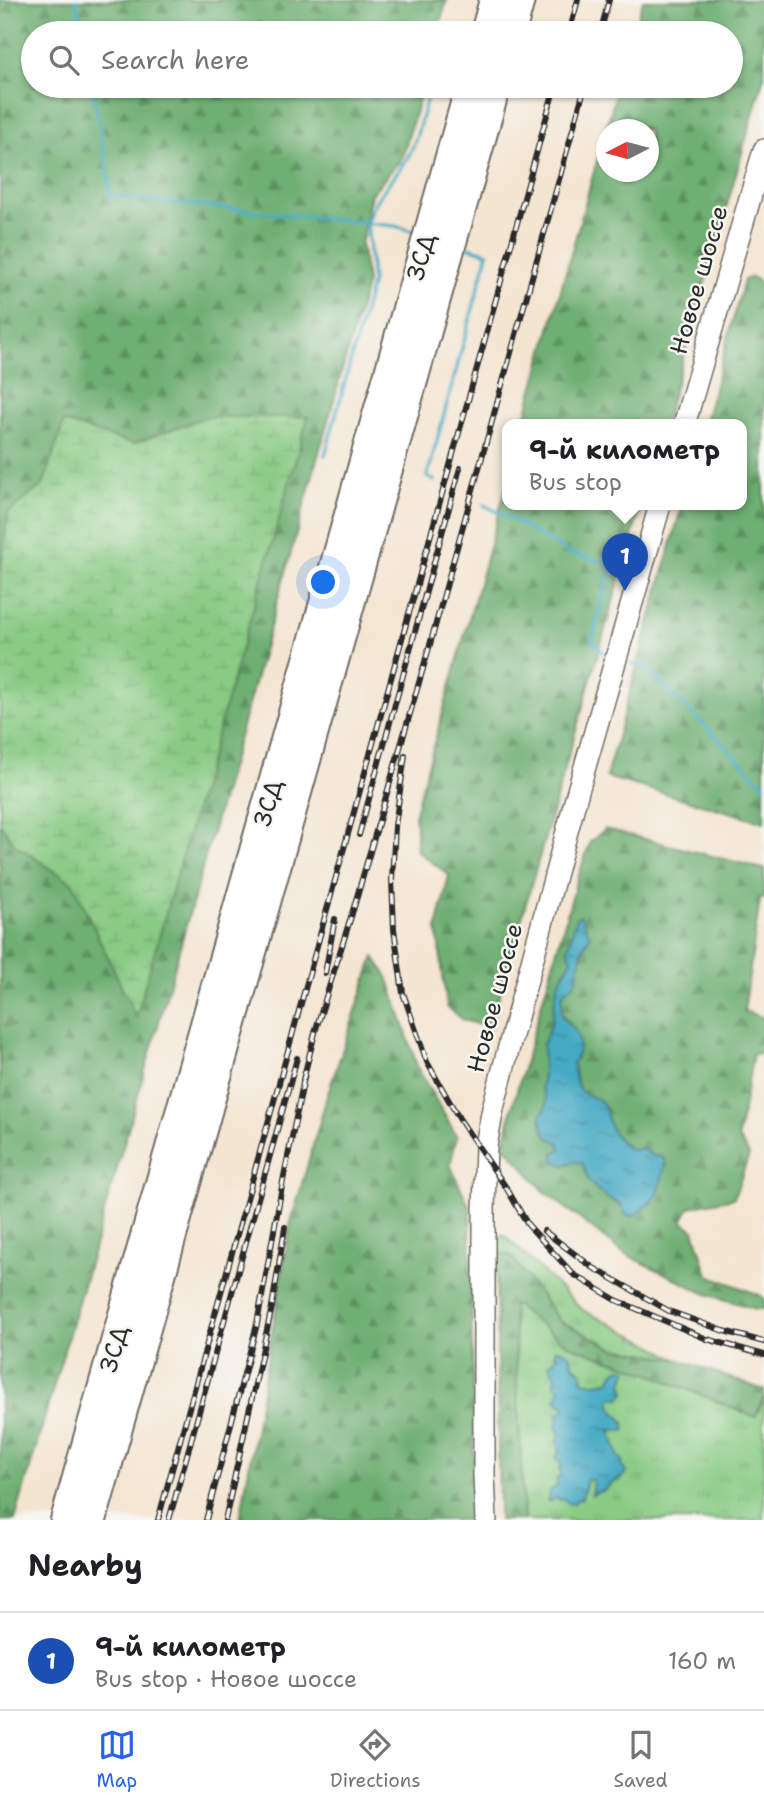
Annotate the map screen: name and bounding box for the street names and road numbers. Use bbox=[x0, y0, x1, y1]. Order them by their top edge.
street label: Новое шоссе bbox=[662, 202, 736, 358]
street label: ЗСД bbox=[399, 230, 443, 284]
street label: ЗСД bbox=[246, 776, 290, 830]
street label: Новое шоссе bbox=[460, 920, 530, 1076]
street label: ЗСД bbox=[92, 1322, 136, 1376]

